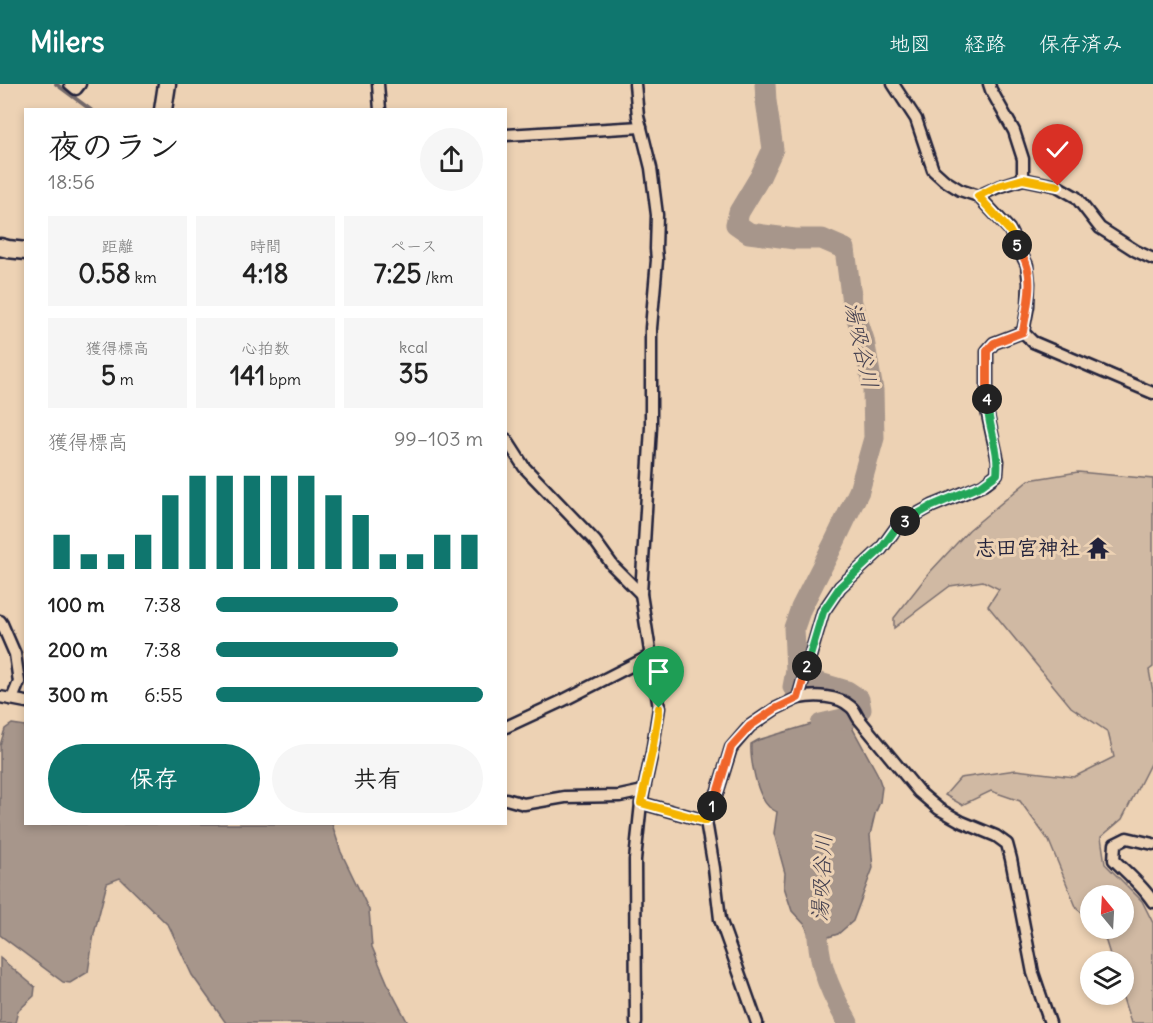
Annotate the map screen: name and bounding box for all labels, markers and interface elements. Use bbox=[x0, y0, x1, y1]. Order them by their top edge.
text: Milers bbox=[30, 24, 104, 60]
text: 地図 bbox=[889, 30, 931, 57]
text: 経路 bbox=[964, 30, 1006, 57]
text: 保存済み bbox=[1039, 30, 1123, 57]
pin bbox=[1032, 124, 1083, 186]
text: 夜のラン bbox=[48, 125, 180, 167]
button: share bbox=[420, 128, 483, 191]
icon: check bbox=[1041, 133, 1074, 166]
text: 18:56 bbox=[48, 169, 95, 194]
pin: 5 bbox=[1002, 230, 1032, 260]
text: 5 bbox=[1012, 235, 1022, 255]
text: 距離 bbox=[101, 236, 134, 256]
text: 時間 bbox=[249, 236, 282, 256]
text: ペース bbox=[390, 236, 437, 256]
text: 0.58 bbox=[78, 257, 131, 290]
text: 4:18 bbox=[242, 257, 289, 290]
text: 7:25 bbox=[374, 257, 422, 290]
text: km bbox=[131, 267, 157, 287]
text: /km bbox=[422, 267, 453, 287]
water label: 湯吸谷川 bbox=[839, 299, 885, 391]
text: kcal bbox=[399, 337, 428, 357]
text: 獲得標高 bbox=[85, 338, 150, 358]
text: 心拍数 bbox=[241, 338, 290, 358]
text: 35 bbox=[399, 357, 428, 390]
text: 5 bbox=[101, 359, 116, 392]
text: 141 bbox=[230, 359, 265, 392]
text: m bbox=[116, 369, 134, 389]
text: bpm bbox=[265, 369, 301, 389]
pin: 4 bbox=[972, 384, 1002, 414]
text: 4 bbox=[982, 389, 992, 409]
text: 99–103 m bbox=[394, 426, 483, 451]
text: 獲得標高 bbox=[48, 429, 128, 454]
pin: 3 bbox=[890, 506, 920, 536]
text: 3 bbox=[900, 511, 910, 531]
place label: 志田宮神社 bbox=[975, 534, 1080, 561]
temple icon: 志田宮神社 bbox=[1085, 535, 1111, 561]
text: 100 m bbox=[48, 592, 105, 617]
text: 7:38 bbox=[144, 592, 181, 617]
text: 200 m bbox=[48, 637, 108, 662]
text: 7:38 bbox=[144, 637, 181, 662]
pin bbox=[633, 646, 684, 708]
pin: 2 bbox=[792, 651, 822, 681]
icon: arrive bbox=[642, 655, 675, 688]
text: 2 bbox=[803, 656, 811, 676]
text: 300 m bbox=[48, 682, 108, 707]
text: 6:55 bbox=[144, 682, 183, 707]
button: 保存 bbox=[48, 744, 260, 813]
button: 共有 bbox=[272, 744, 483, 813]
pin: 1 bbox=[697, 791, 727, 821]
text: 1 bbox=[709, 796, 715, 816]
water label: 湯吸谷川 bbox=[805, 833, 837, 923]
north arrow bbox=[1080, 885, 1134, 939]
map controls bbox=[1080, 885, 1134, 1005]
button: layers bbox=[1080, 951, 1134, 1005]

